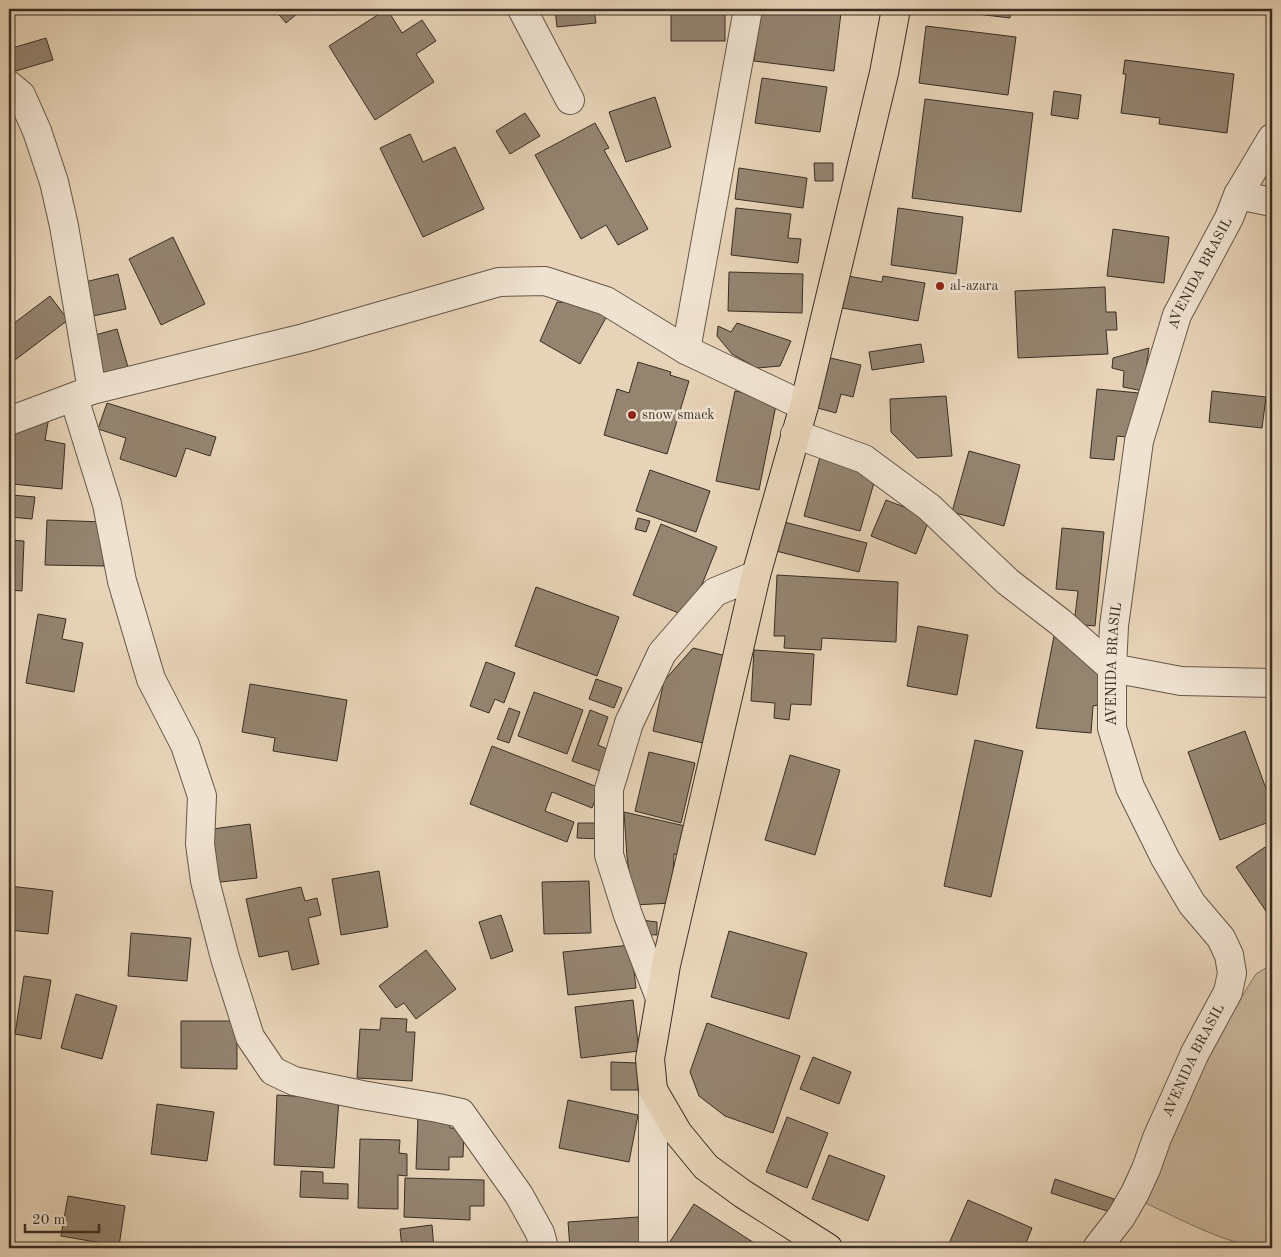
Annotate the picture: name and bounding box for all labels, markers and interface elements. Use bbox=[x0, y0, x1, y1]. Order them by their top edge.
street label: AVENIDA BRASIL bbox=[1166, 215, 1235, 331]
place label: al-azara bbox=[950, 279, 999, 293]
marker: al-azara bbox=[934, 280, 946, 292]
place label: snow smack bbox=[642, 408, 715, 422]
marker: snow smack bbox=[626, 409, 638, 421]
street label: AVENIDA BRASIL bbox=[1105, 601, 1124, 726]
street label: AVENIDA BRASIL bbox=[1160, 1002, 1227, 1119]
scale bar bbox=[25, 1202, 99, 1234]
text: 20 m bbox=[32, 1213, 66, 1228]

